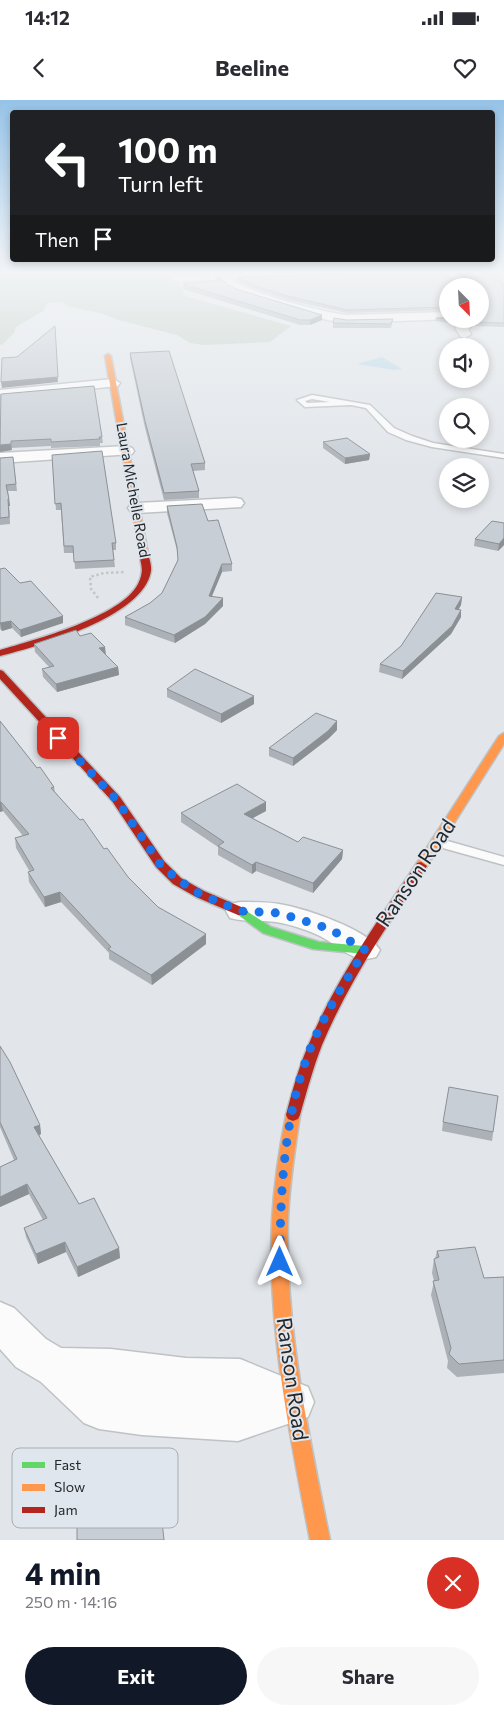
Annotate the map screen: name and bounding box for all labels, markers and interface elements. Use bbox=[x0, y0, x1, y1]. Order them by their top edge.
text: 14:12 bbox=[25, 6, 70, 29]
icon: back bbox=[25, 54, 53, 82]
text: Beeline bbox=[215, 54, 289, 81]
icon: heart bbox=[451, 54, 479, 82]
text: 100 m bbox=[118, 127, 218, 170]
icon: left bbox=[35, 130, 100, 195]
text: Turn left bbox=[118, 170, 203, 197]
icon: arrive bbox=[89, 225, 117, 253]
text: Then bbox=[35, 228, 79, 251]
north arrow bbox=[439, 278, 489, 328]
map controls bbox=[439, 278, 489, 508]
button: sound bbox=[439, 338, 489, 388]
button: search bbox=[439, 398, 489, 448]
street label: Laura Michelle Road bbox=[113, 421, 155, 559]
button: layers bbox=[439, 458, 489, 508]
pin bbox=[37, 717, 79, 759]
icon: arrive bbox=[44, 724, 72, 752]
street label: Ranson Road bbox=[370, 814, 460, 931]
position arrow bbox=[253, 1235, 305, 1287]
street label: Ranson Road bbox=[272, 1316, 315, 1442]
legend bbox=[12, 1448, 178, 1528]
text: Fast bbox=[54, 1456, 81, 1473]
text: Slow bbox=[54, 1478, 85, 1495]
text: Jam bbox=[54, 1501, 78, 1518]
text: 4 min bbox=[25, 1554, 101, 1591]
button: close bbox=[427, 1557, 479, 1609]
text: 250 m · 14:16 bbox=[25, 1592, 117, 1611]
button: Exit bbox=[25, 1647, 247, 1705]
button: Share bbox=[257, 1647, 479, 1705]

